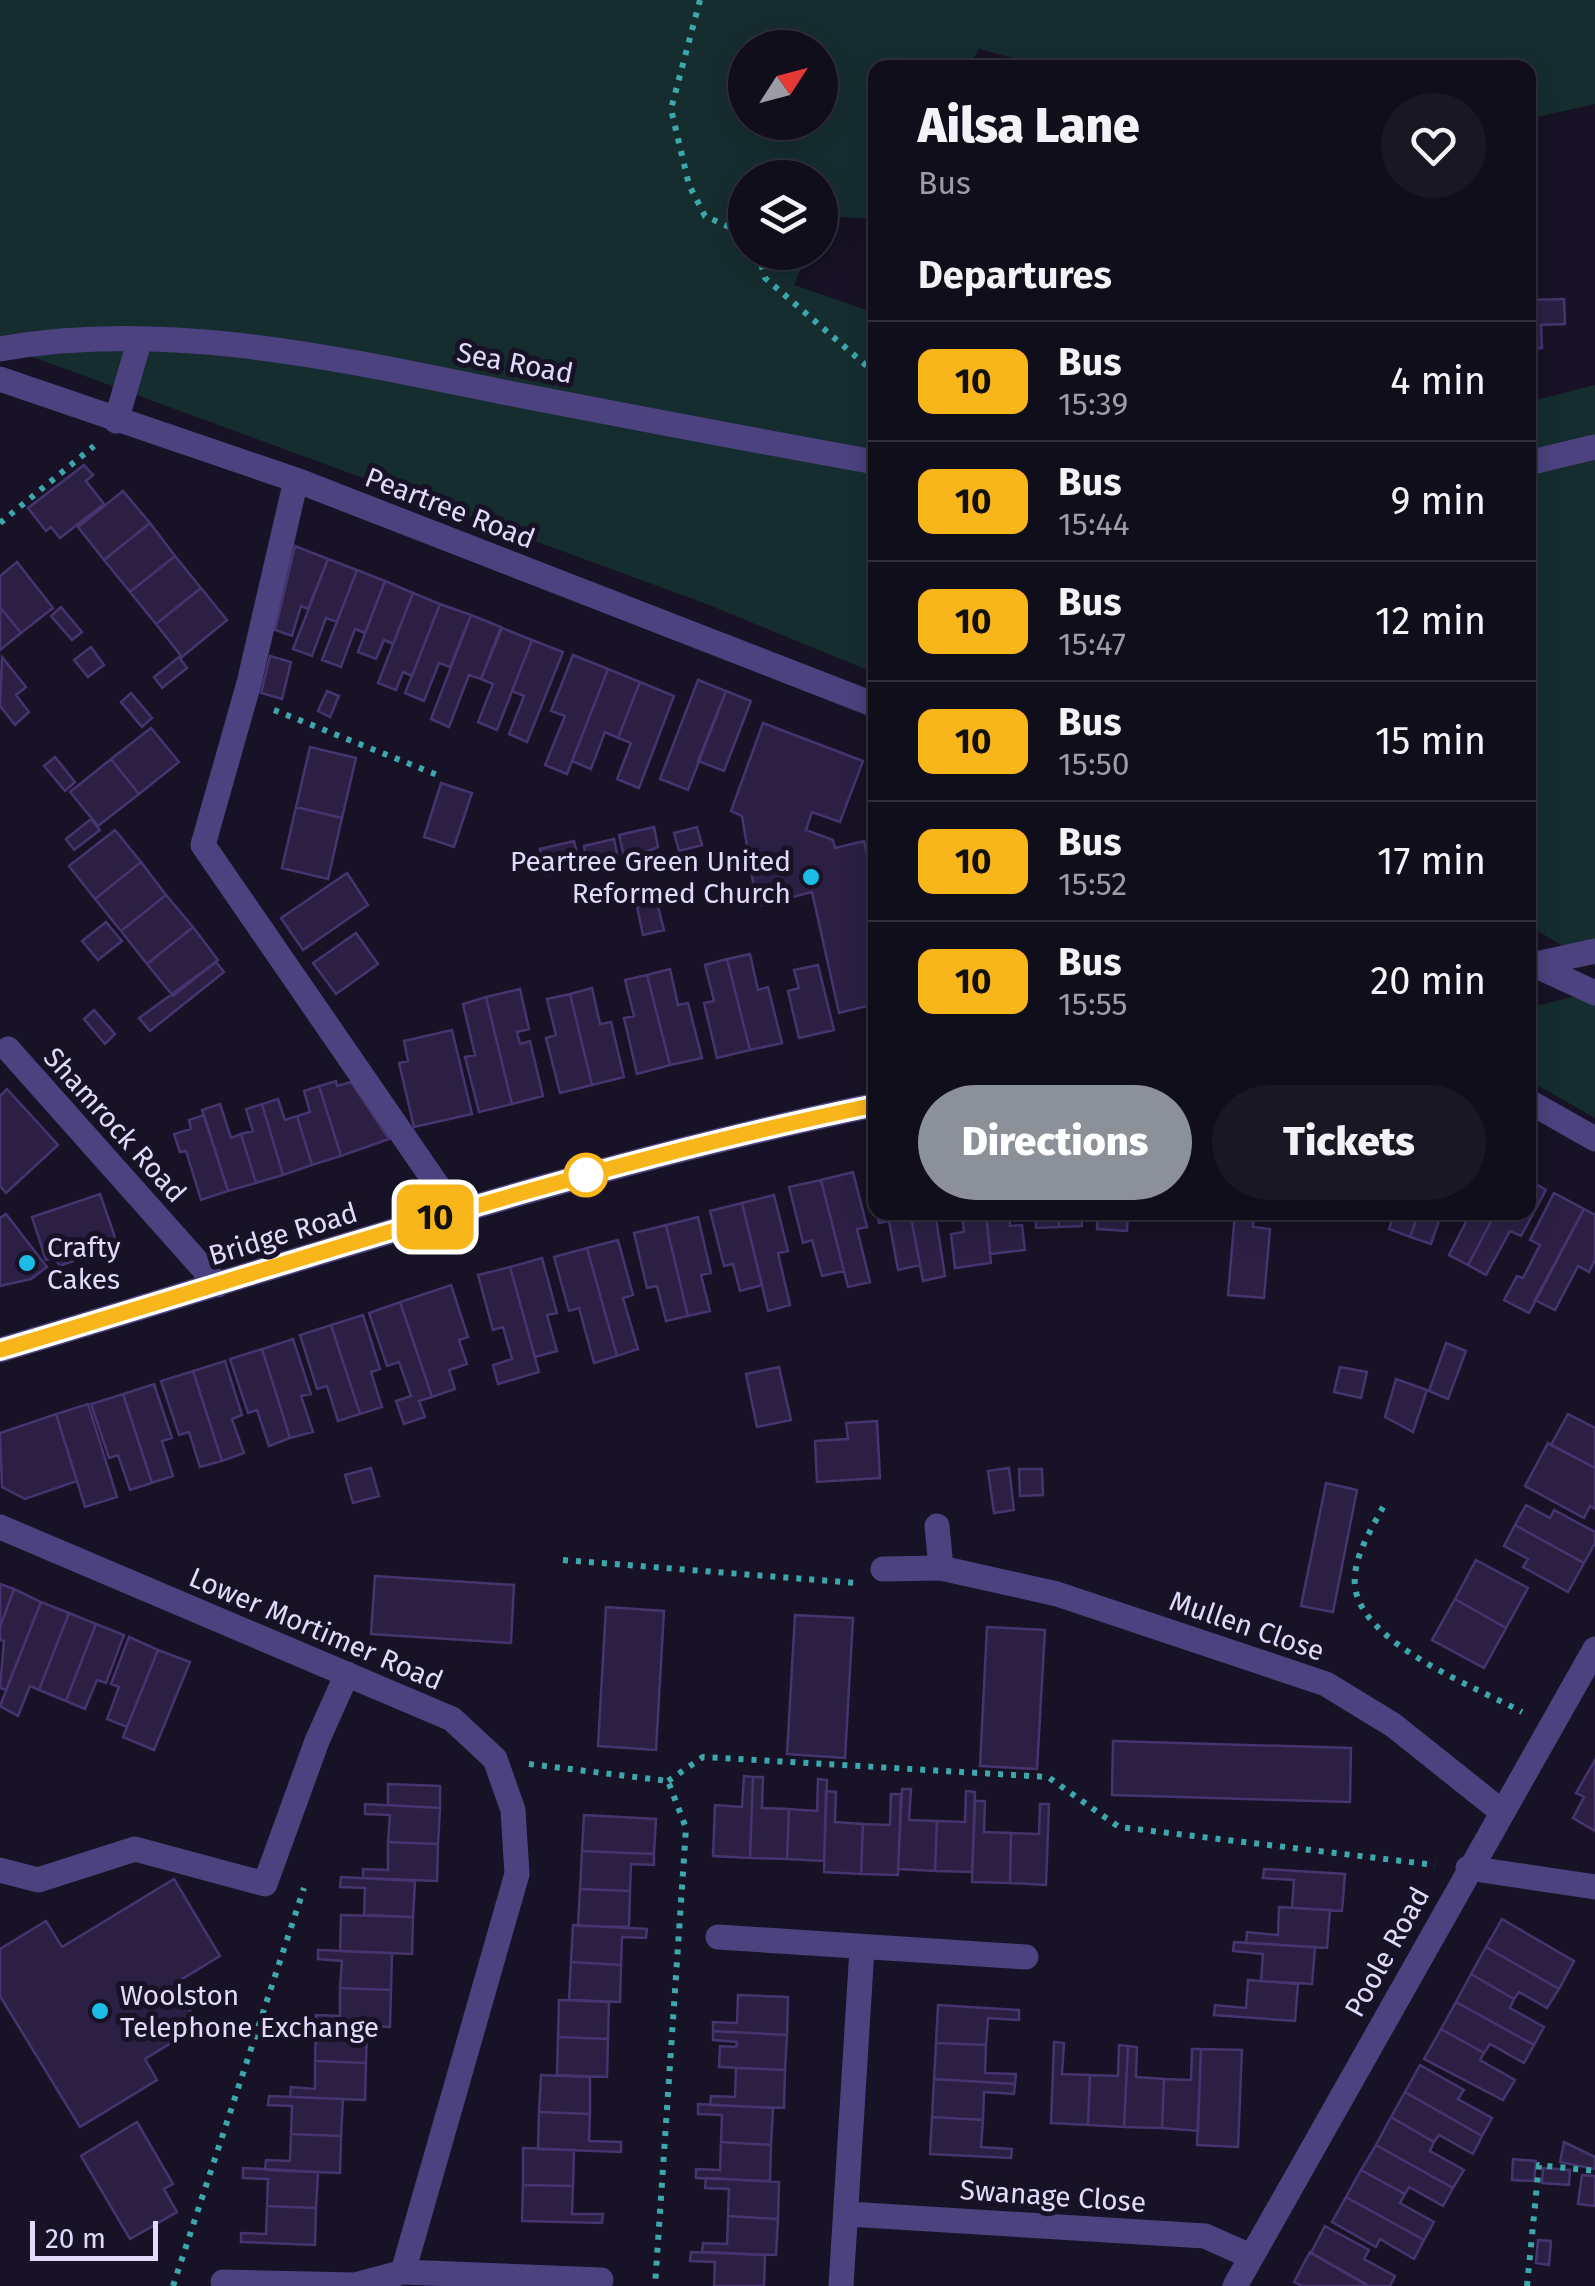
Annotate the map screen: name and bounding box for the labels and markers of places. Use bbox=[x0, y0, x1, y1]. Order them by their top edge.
place label: Peartree Green United Reformed Church bbox=[510, 845, 791, 910]
marker: Peartree Green United Reformed Church bbox=[800, 866, 822, 888]
unlabelled marker bbox=[565, 1154, 607, 1196]
place label: Crafty Cakes bbox=[47, 1231, 121, 1296]
marker: Crafty Cakes bbox=[16, 1252, 38, 1274]
place label: Woolston Telephone Exchange bbox=[120, 1979, 379, 2044]
marker: Woolston Telephone Exchange bbox=[89, 2000, 111, 2022]

